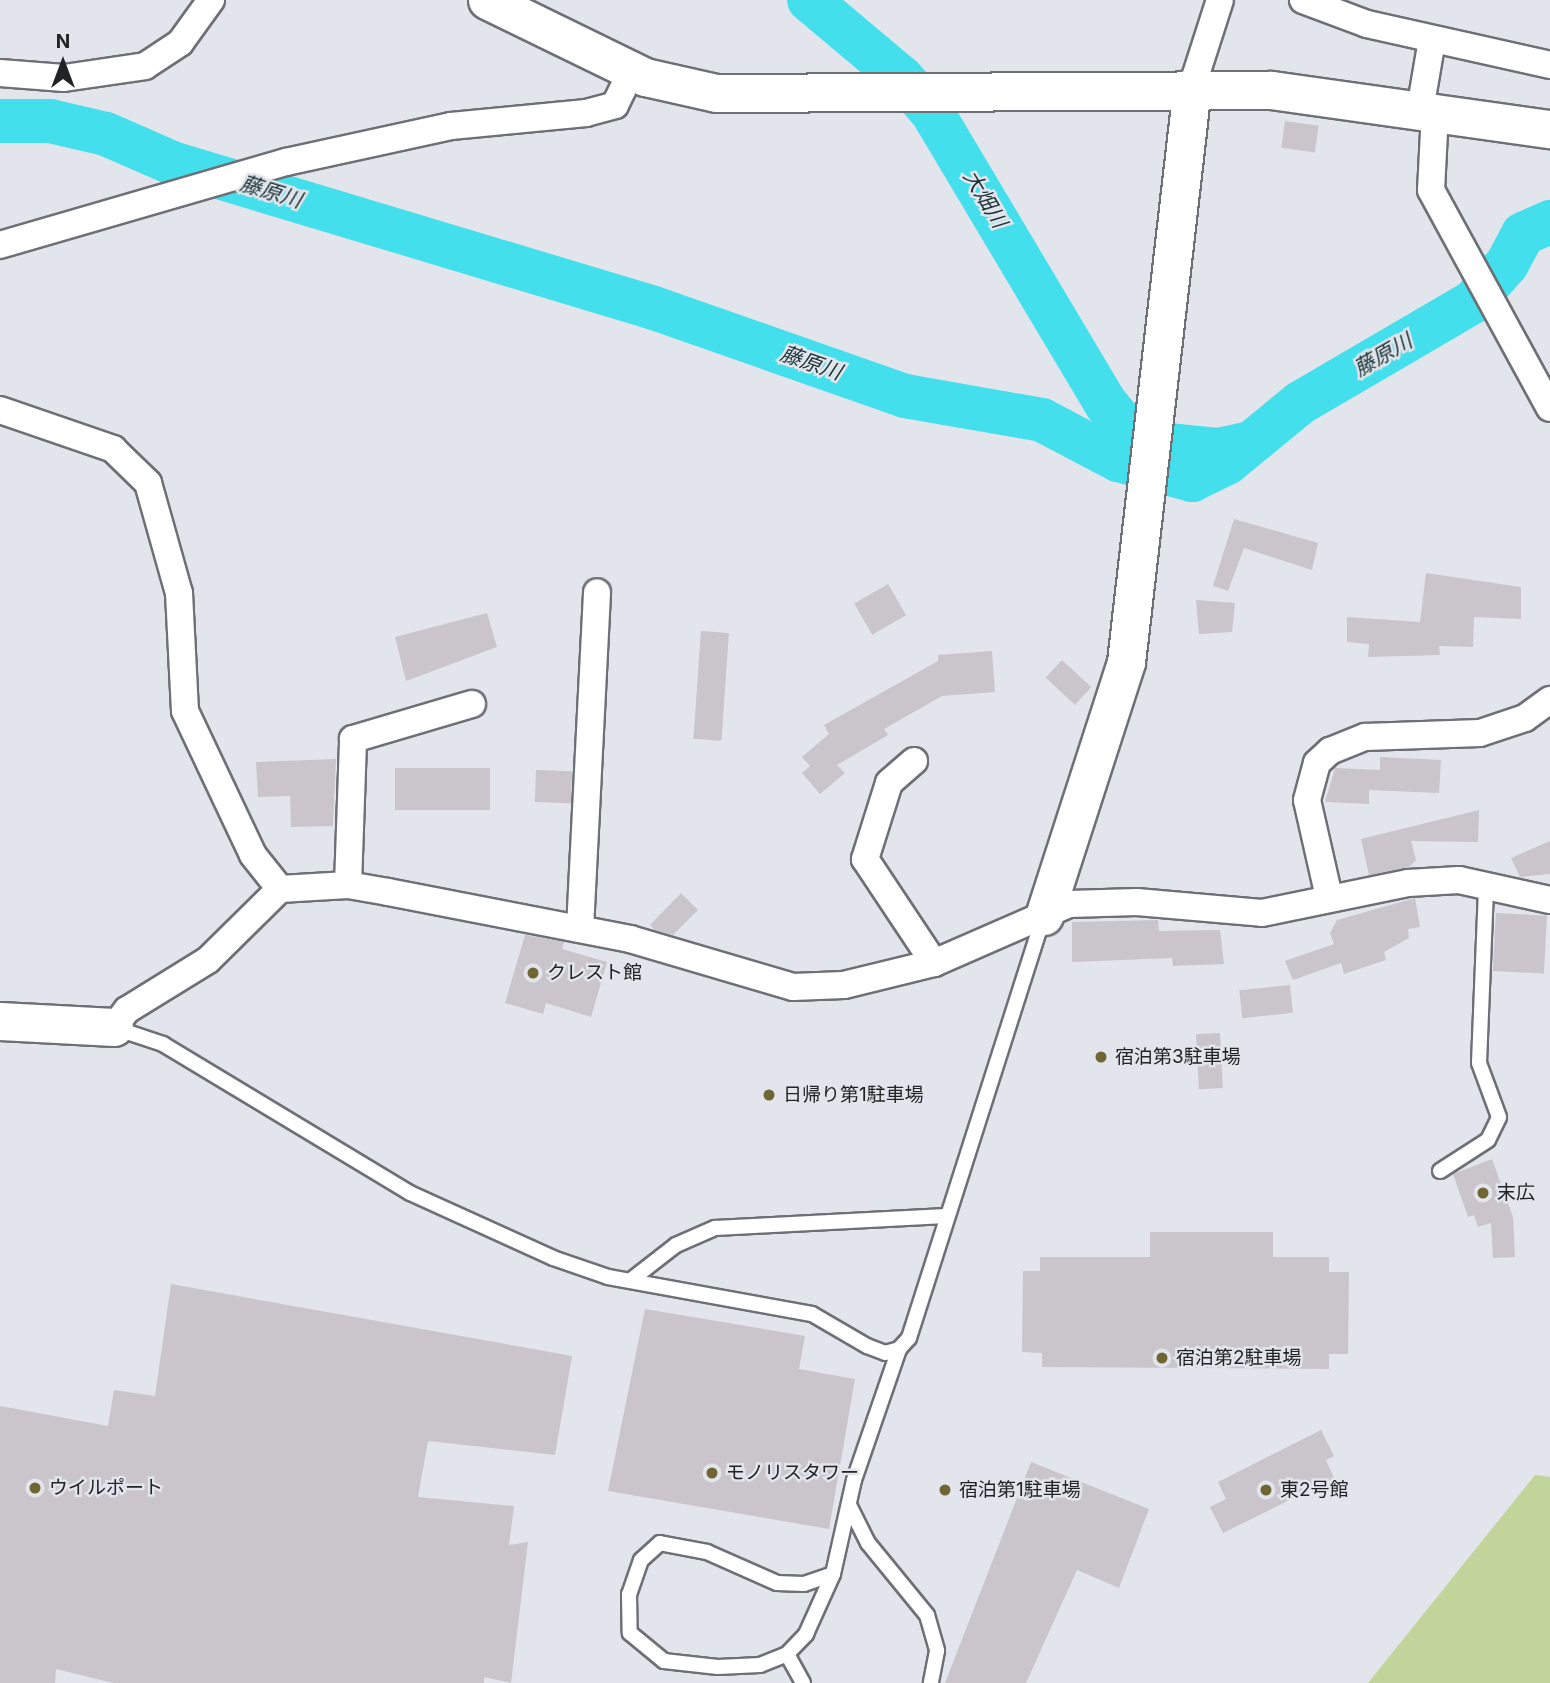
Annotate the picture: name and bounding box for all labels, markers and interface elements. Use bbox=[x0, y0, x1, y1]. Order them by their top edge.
north arrow bbox=[28, 28, 98, 98]
text: N bbox=[56, 30, 70, 53]
water label: 大畑川 bbox=[958, 166, 1012, 232]
water label: 藤原川 bbox=[237, 171, 305, 213]
water label: 藤原川 bbox=[1349, 328, 1417, 382]
water label: 藤原川 bbox=[777, 341, 845, 385]
place label: クレスト館 bbox=[547, 962, 642, 984]
marker: クレスト館 bbox=[525, 965, 541, 981]
place label: 宿泊第3駐車場 bbox=[1115, 1046, 1241, 1068]
marker: 宿泊第3駐車場 bbox=[1093, 1049, 1109, 1065]
place label: 日帰り第1駐車場 bbox=[783, 1084, 924, 1106]
marker: 日帰り第1駐車場 bbox=[761, 1087, 777, 1103]
place label: 末広 bbox=[1497, 1182, 1535, 1204]
marker: 末広 bbox=[1475, 1185, 1491, 1201]
place label: 宿泊第2駐車場 bbox=[1176, 1347, 1302, 1369]
marker: 宿泊第2駐車場 bbox=[1154, 1350, 1170, 1366]
place label: モノリスタワー bbox=[726, 1462, 859, 1484]
marker: モノリスタワー bbox=[704, 1465, 720, 1481]
place label: ウイルポート bbox=[49, 1477, 163, 1499]
place label: 宿泊第1駐車場 bbox=[959, 1479, 1081, 1501]
place label: 東2号館 bbox=[1280, 1479, 1349, 1501]
marker: ウイルポート bbox=[27, 1480, 43, 1496]
marker: 宿泊第1駐車場 bbox=[937, 1482, 953, 1498]
marker: 東2号館 bbox=[1258, 1482, 1274, 1498]

